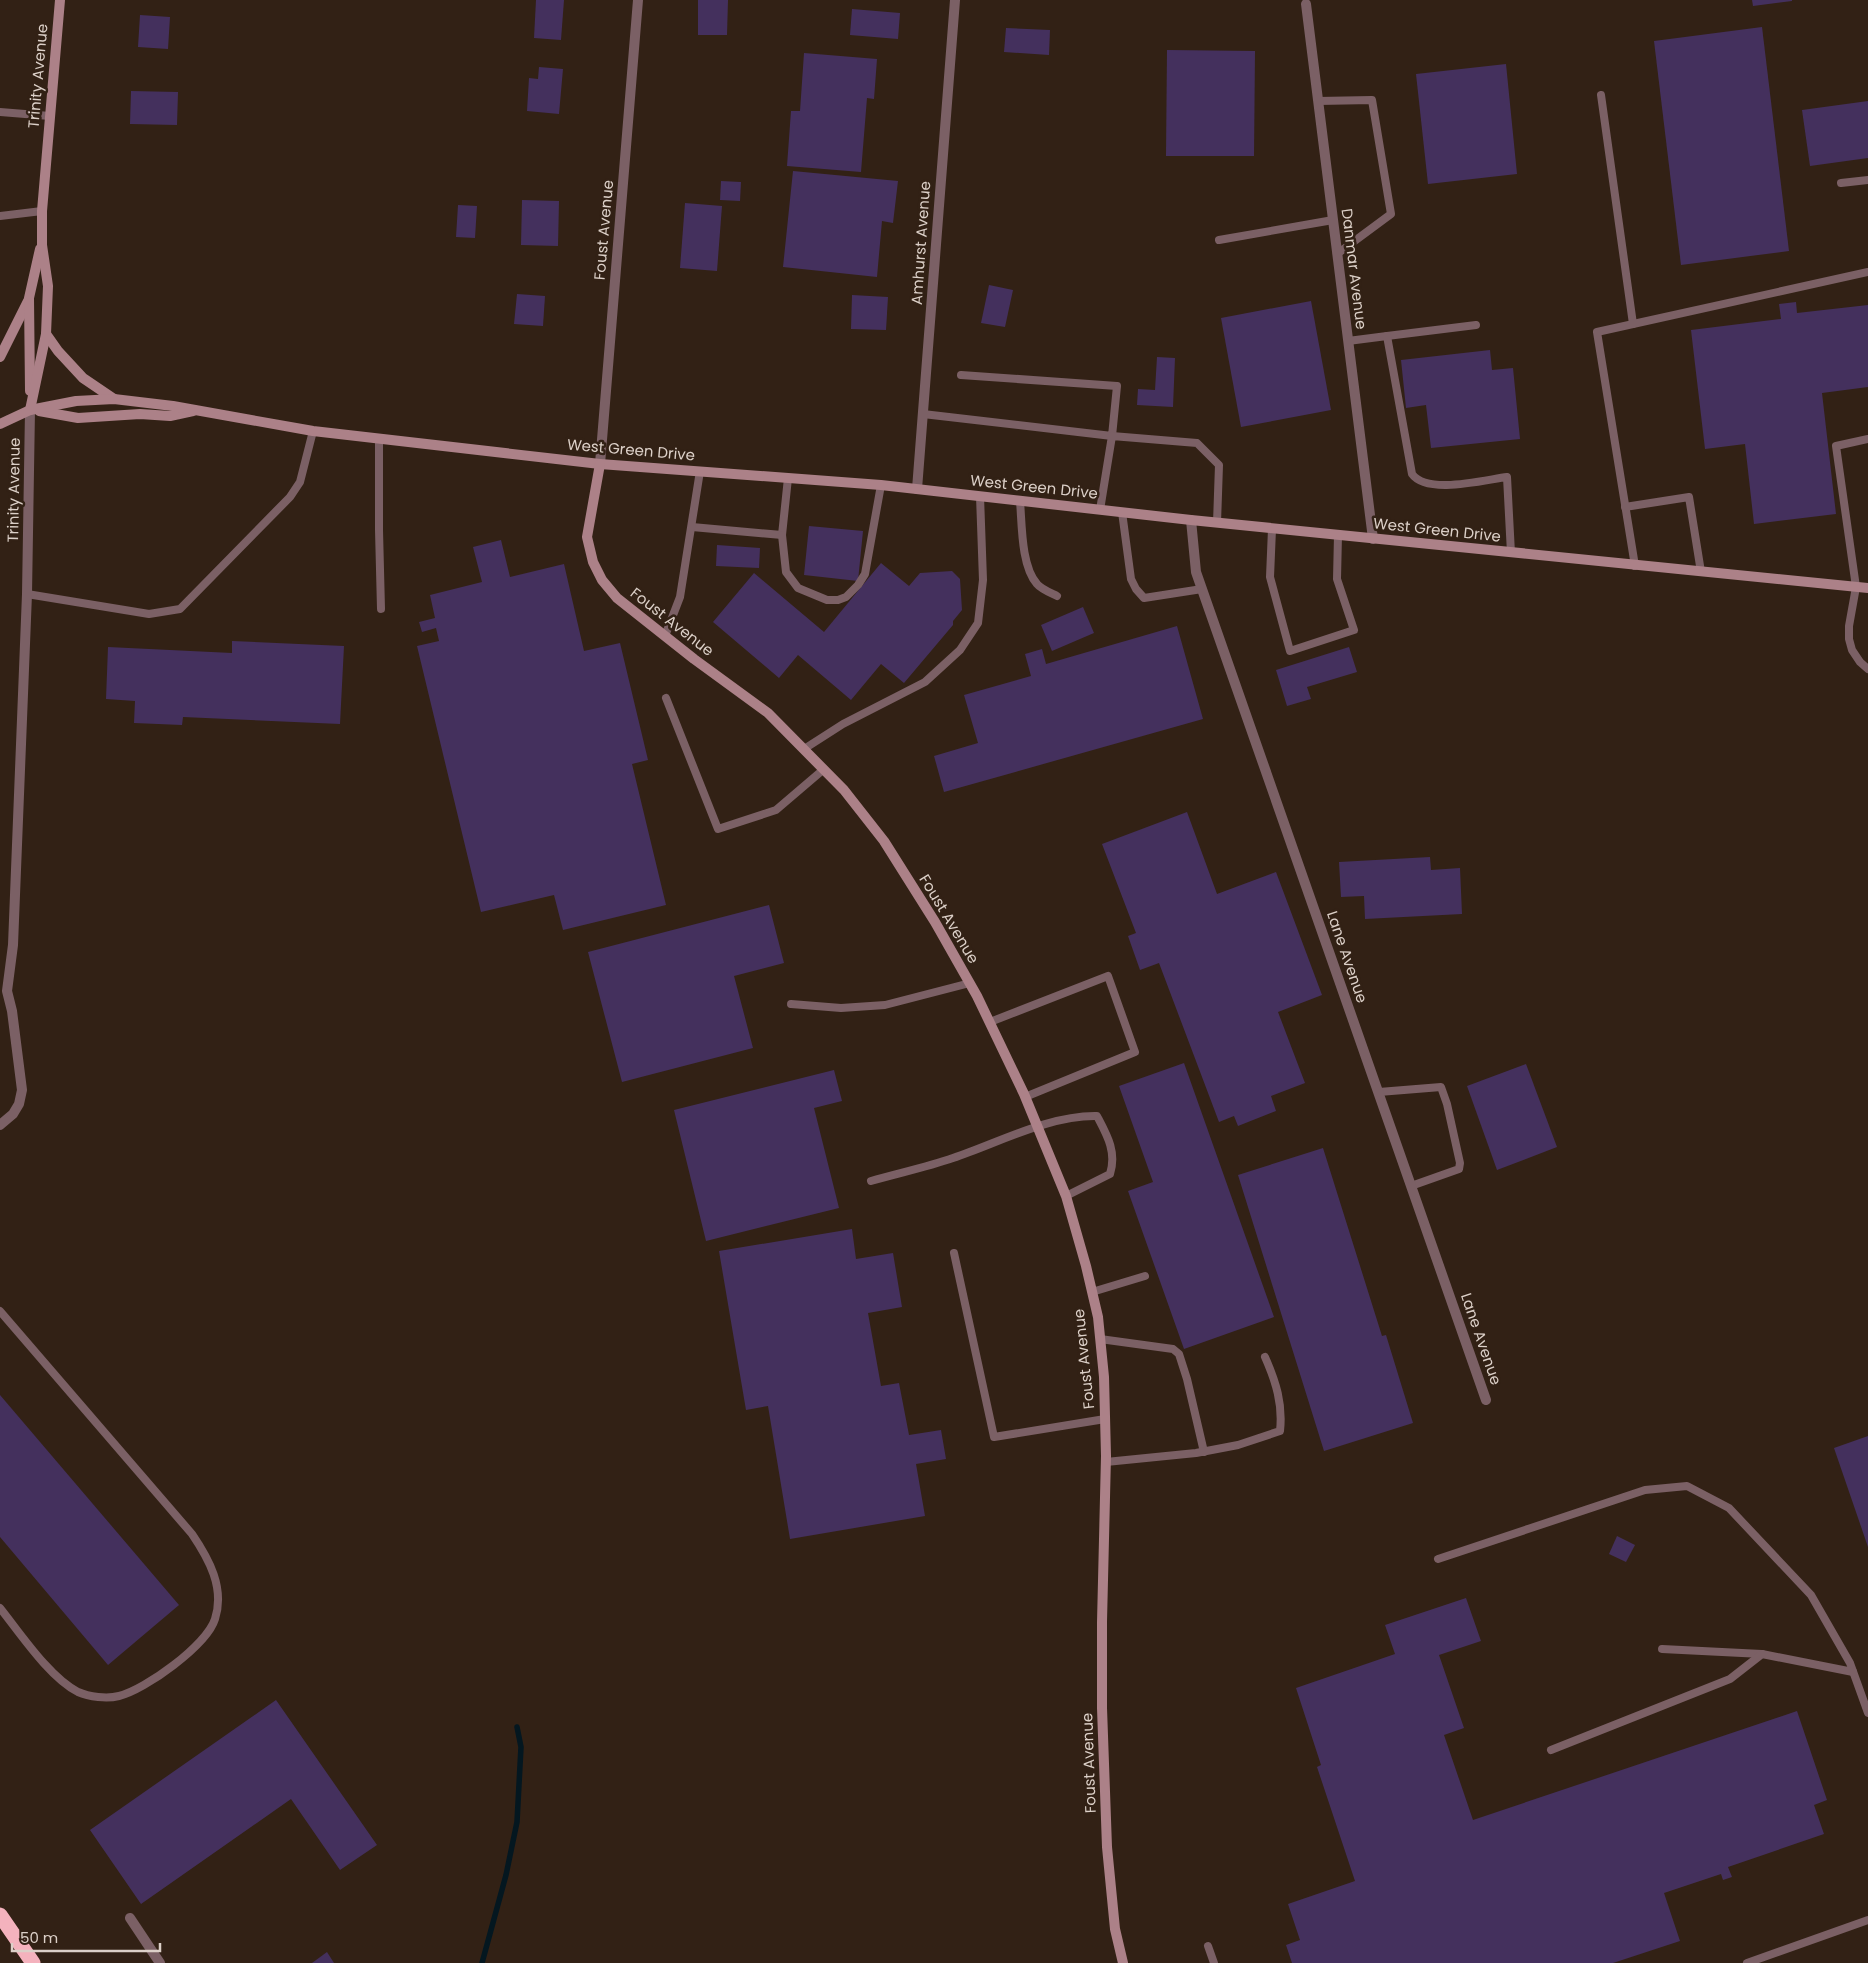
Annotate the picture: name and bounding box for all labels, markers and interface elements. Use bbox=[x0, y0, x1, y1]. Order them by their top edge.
street label: Trinity Avenue bbox=[22, 23, 53, 129]
street label: Foust Avenue bbox=[589, 179, 618, 281]
street label: Amhurst Avenue bbox=[906, 180, 935, 306]
street label: Danmar Avenue bbox=[1337, 207, 1372, 331]
street label: West Green Drive bbox=[566, 433, 696, 466]
street label: Trinity Avenue bbox=[2, 437, 25, 543]
street label: West Green Drive bbox=[969, 469, 1099, 504]
street label: West Green Drive bbox=[1372, 512, 1502, 547]
street label: Foust Avenue bbox=[626, 582, 718, 661]
street label: Foust Avenue bbox=[915, 870, 984, 967]
street label: Lane Avenue bbox=[1322, 908, 1373, 1006]
street label: Lane Avenue bbox=[1456, 1290, 1507, 1388]
street label: Foust Avenue bbox=[1068, 1308, 1099, 1410]
street label: Foust Avenue bbox=[1076, 1712, 1101, 1814]
scale bar bbox=[12, 1920, 160, 1952]
text: 50 m bbox=[20, 1927, 58, 1948]

